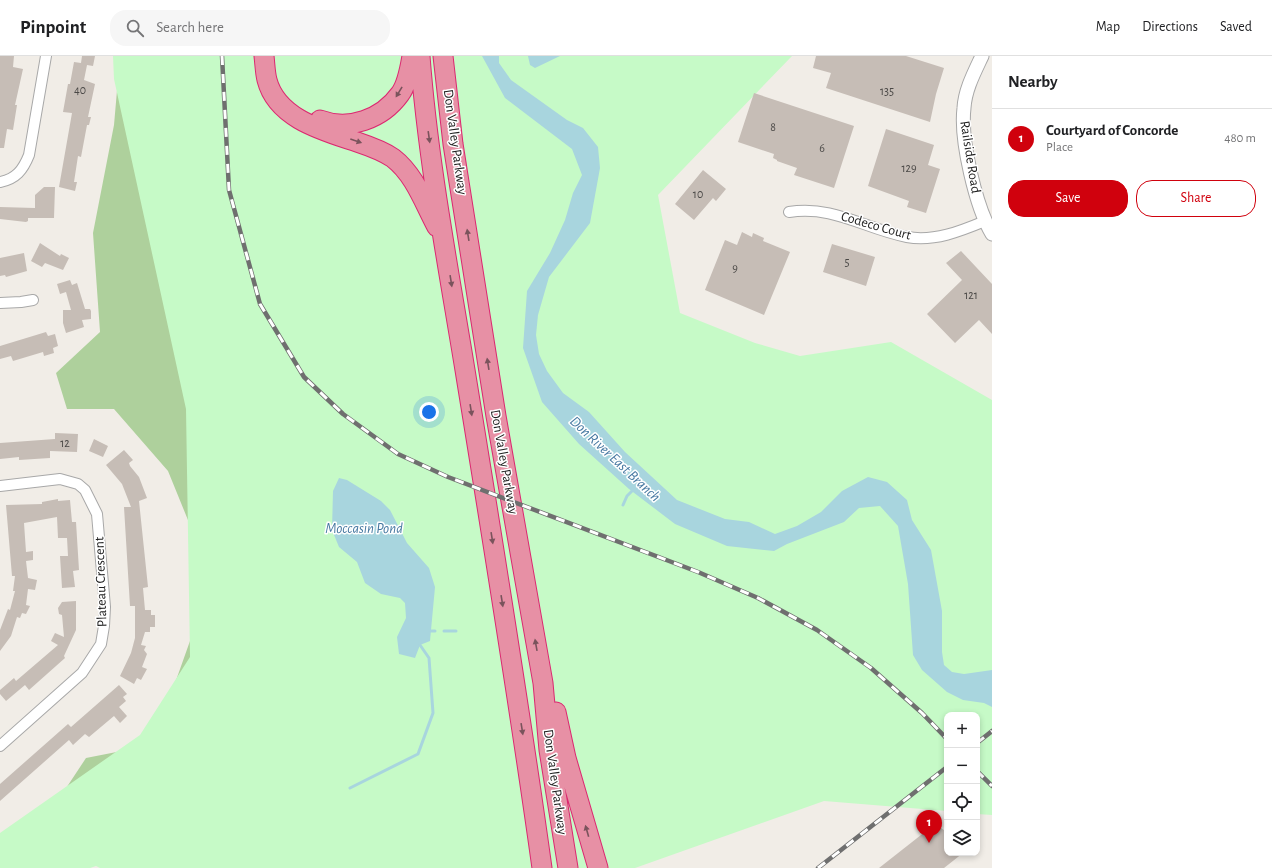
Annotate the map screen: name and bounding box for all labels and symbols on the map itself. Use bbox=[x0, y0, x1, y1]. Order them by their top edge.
house number: 40 bbox=[74, 84, 86, 96]
house number: 135 bbox=[880, 85, 894, 97]
one-way arrow bbox=[396, 87, 403, 98]
street label: Don Valley Parkway bbox=[441, 88, 469, 196]
street label: Railside Road bbox=[957, 120, 983, 194]
house number: 8 bbox=[770, 121, 776, 133]
one-way arrow bbox=[426, 130, 432, 143]
one-way arrow bbox=[350, 139, 362, 145]
house number: 6 bbox=[819, 142, 825, 154]
house number: 129 bbox=[901, 162, 917, 174]
house number: 10 bbox=[693, 188, 703, 200]
street label: Codeco Court bbox=[839, 209, 913, 243]
one-way arrow bbox=[465, 229, 471, 241]
house number: 5 bbox=[844, 256, 850, 268]
house number: 9 bbox=[732, 262, 738, 274]
one-way arrow bbox=[448, 275, 454, 287]
house number: 121 bbox=[964, 289, 978, 301]
one-way arrow bbox=[485, 358, 491, 370]
your location bbox=[419, 402, 439, 422]
one-way arrow bbox=[469, 404, 475, 416]
street label: Don Valley Parkway bbox=[488, 408, 520, 516]
water label: Don River East Branch bbox=[567, 413, 663, 505]
house number: 12 bbox=[60, 437, 70, 449]
water label: Moccasin Pond bbox=[325, 521, 403, 536]
one-way arrow bbox=[489, 532, 495, 544]
street label: Plateau Crescent bbox=[92, 536, 110, 627]
one-way arrow bbox=[499, 595, 505, 607]
one-way arrow bbox=[533, 639, 539, 651]
one-way arrow bbox=[519, 723, 525, 735]
street label: Don Valley Parkway bbox=[541, 728, 569, 836]
pin: 1 bbox=[916, 810, 942, 843]
one-way arrow bbox=[584, 824, 590, 836]

